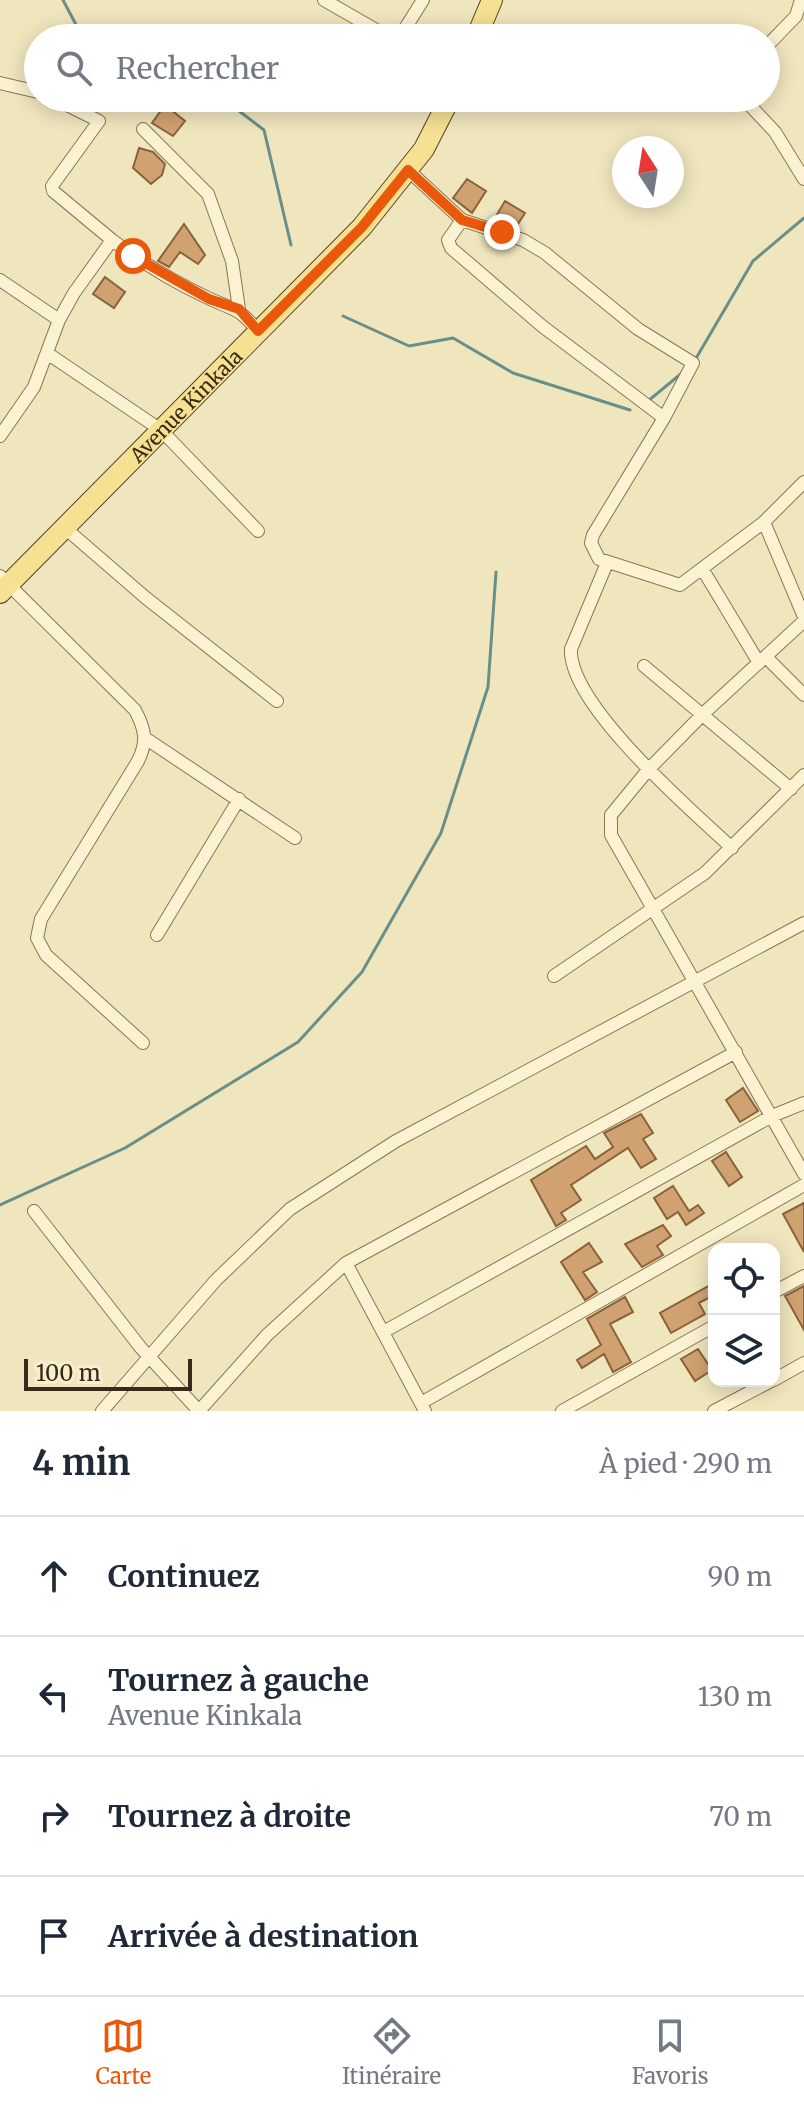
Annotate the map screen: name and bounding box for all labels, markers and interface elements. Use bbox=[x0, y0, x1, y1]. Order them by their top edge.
search box bbox=[24, 24, 780, 112]
icon: search bbox=[52, 46, 96, 90]
text: Rechercher bbox=[116, 49, 279, 87]
north arrow bbox=[612, 136, 684, 208]
route end bbox=[484, 214, 520, 250]
route start bbox=[115, 238, 151, 274]
street label: Avenue Kinkala bbox=[123, 343, 247, 468]
map controls bbox=[708, 1243, 780, 1387]
button: locate bbox=[708, 1243, 780, 1315]
button: layers bbox=[708, 1315, 780, 1387]
scale bar bbox=[24, 1355, 192, 1391]
text: 100 m bbox=[36, 1359, 101, 1387]
text: 4 min bbox=[32, 1442, 130, 1484]
text: À pied · 290 m bbox=[599, 1447, 772, 1480]
icon: ahead bbox=[32, 1554, 76, 1598]
text: Continuez bbox=[108, 1557, 259, 1595]
text: 90 m bbox=[708, 1560, 772, 1593]
text: Tournez à gauche bbox=[108, 1661, 369, 1699]
icon: left bbox=[32, 1674, 76, 1718]
text: 130 m bbox=[698, 1680, 772, 1713]
text: Avenue Kinkala bbox=[108, 1699, 302, 1732]
icon: right bbox=[32, 1794, 76, 1838]
text: Tournez à droite bbox=[108, 1797, 351, 1835]
text: 70 m bbox=[709, 1800, 772, 1833]
icon: arrive bbox=[32, 1914, 76, 1958]
text: Arrivée à destination bbox=[108, 1917, 418, 1955]
tab: Carte bbox=[95, 2014, 151, 2090]
tab: Itinéraire bbox=[342, 2014, 441, 2090]
tab: Favoris bbox=[632, 2014, 709, 2090]

